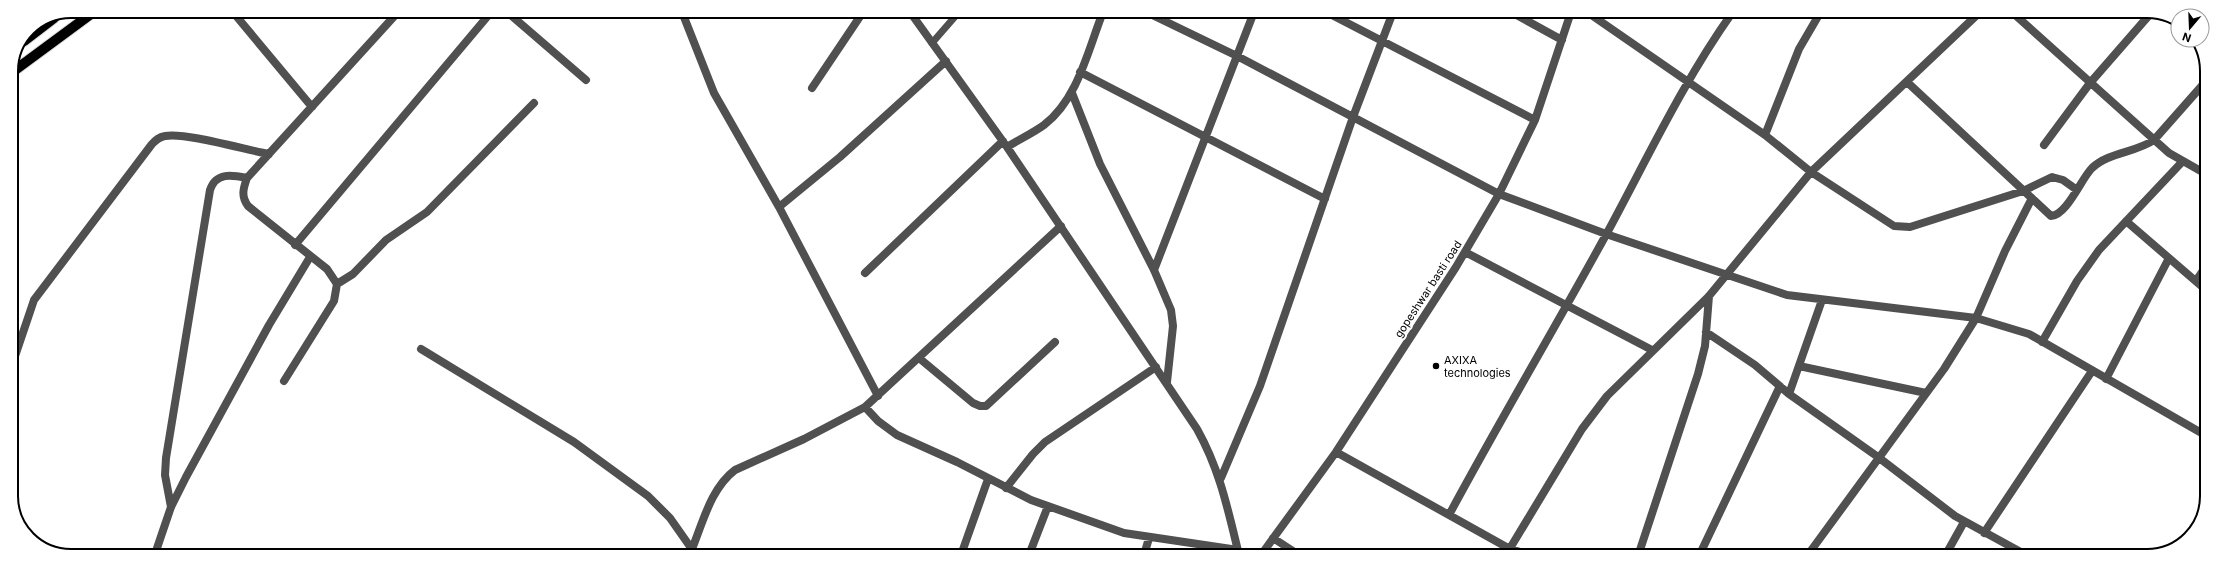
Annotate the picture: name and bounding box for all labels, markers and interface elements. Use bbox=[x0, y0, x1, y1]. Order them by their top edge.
north arrow bbox=[2170, 8, 2210, 48]
text: N bbox=[2180, 29, 2193, 45]
street label: gopeshwar basti road bbox=[1391, 238, 1465, 340]
place label: AXIXA technologies bbox=[1444, 353, 1511, 380]
marker: AXIXA technologies bbox=[1431, 361, 1441, 371]

